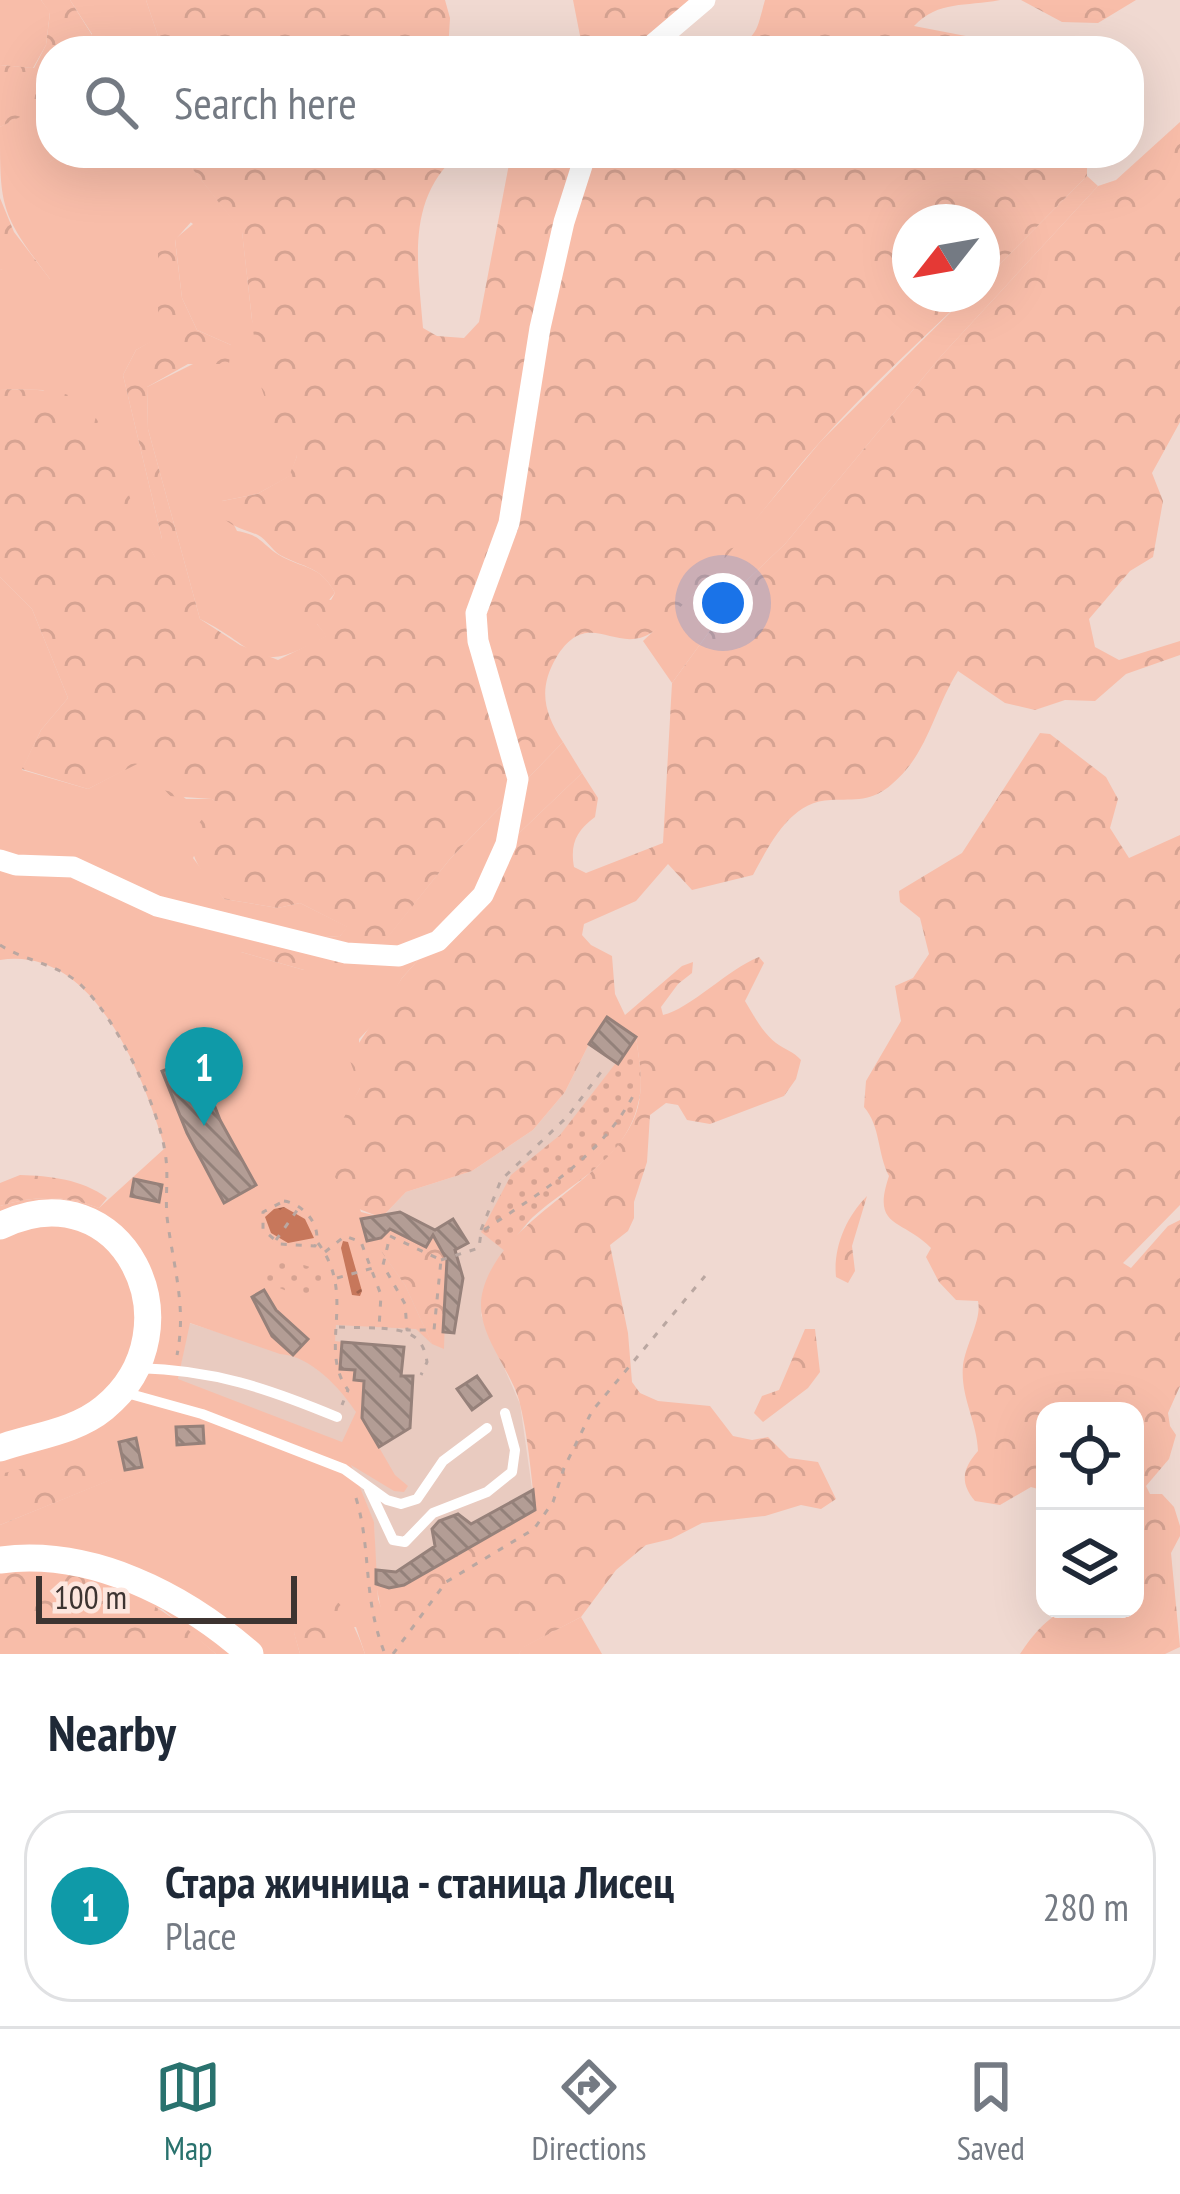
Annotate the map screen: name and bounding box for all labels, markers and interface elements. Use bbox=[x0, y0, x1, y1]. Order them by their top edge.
search box bbox=[36, 36, 1144, 168]
icon: search bbox=[78, 69, 144, 135]
text: Search here bbox=[174, 73, 357, 131]
north arrow bbox=[892, 204, 1000, 312]
your location bbox=[693, 573, 753, 633]
pin: 1 bbox=[165, 1027, 243, 1126]
map controls bbox=[1036, 1402, 1144, 1618]
button: locate bbox=[1036, 1402, 1144, 1510]
button: layers bbox=[1036, 1510, 1144, 1618]
scale bar bbox=[36, 1570, 297, 1623]
text: 100 m bbox=[54, 1575, 127, 1618]
text: Nearby bbox=[48, 1699, 176, 1765]
text: Стара жичница - станица Лисец bbox=[165, 1852, 674, 1910]
text: 1 bbox=[81, 1881, 99, 1932]
text: 280 m bbox=[1043, 1881, 1129, 1932]
text: Place bbox=[165, 1910, 237, 1961]
tab: Map bbox=[155, 2054, 221, 2169]
tab: Directions bbox=[532, 2054, 646, 2169]
tab: Saved bbox=[957, 2054, 1025, 2169]

